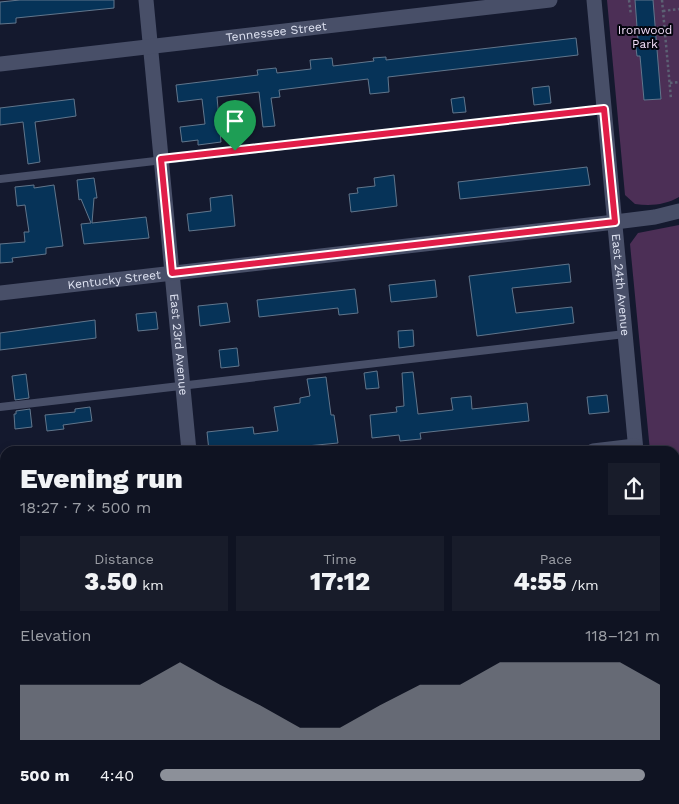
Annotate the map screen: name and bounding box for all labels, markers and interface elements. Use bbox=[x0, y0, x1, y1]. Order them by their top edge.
street label: Tennessee Street bbox=[225, 19, 327, 45]
park label: Ironwood Park bbox=[618, 23, 672, 51]
pin bbox=[214, 100, 256, 151]
icon: arrive bbox=[221, 107, 249, 135]
street label: East 24th Avenue bbox=[609, 233, 632, 337]
street label: Kentucky Street bbox=[67, 267, 162, 292]
street label: East 23rd Avenue bbox=[167, 293, 191, 396]
text: Evening run bbox=[20, 462, 183, 495]
button: share bbox=[608, 463, 660, 515]
text: 18:27 · 7 × 500 m bbox=[20, 498, 151, 517]
text: Distance bbox=[94, 551, 154, 567]
text: Time bbox=[323, 551, 357, 567]
text: Pace bbox=[540, 551, 572, 567]
text: 3.50 bbox=[84, 567, 138, 596]
text: 17:12 bbox=[310, 567, 370, 596]
text: 4:55 bbox=[513, 567, 567, 596]
text: km bbox=[138, 577, 164, 593]
text: /km bbox=[567, 577, 599, 593]
text: Elevation bbox=[20, 626, 91, 645]
text: 118–121 m bbox=[585, 626, 660, 645]
text: 500 m bbox=[20, 766, 70, 785]
text: 4:40 bbox=[100, 766, 134, 785]

